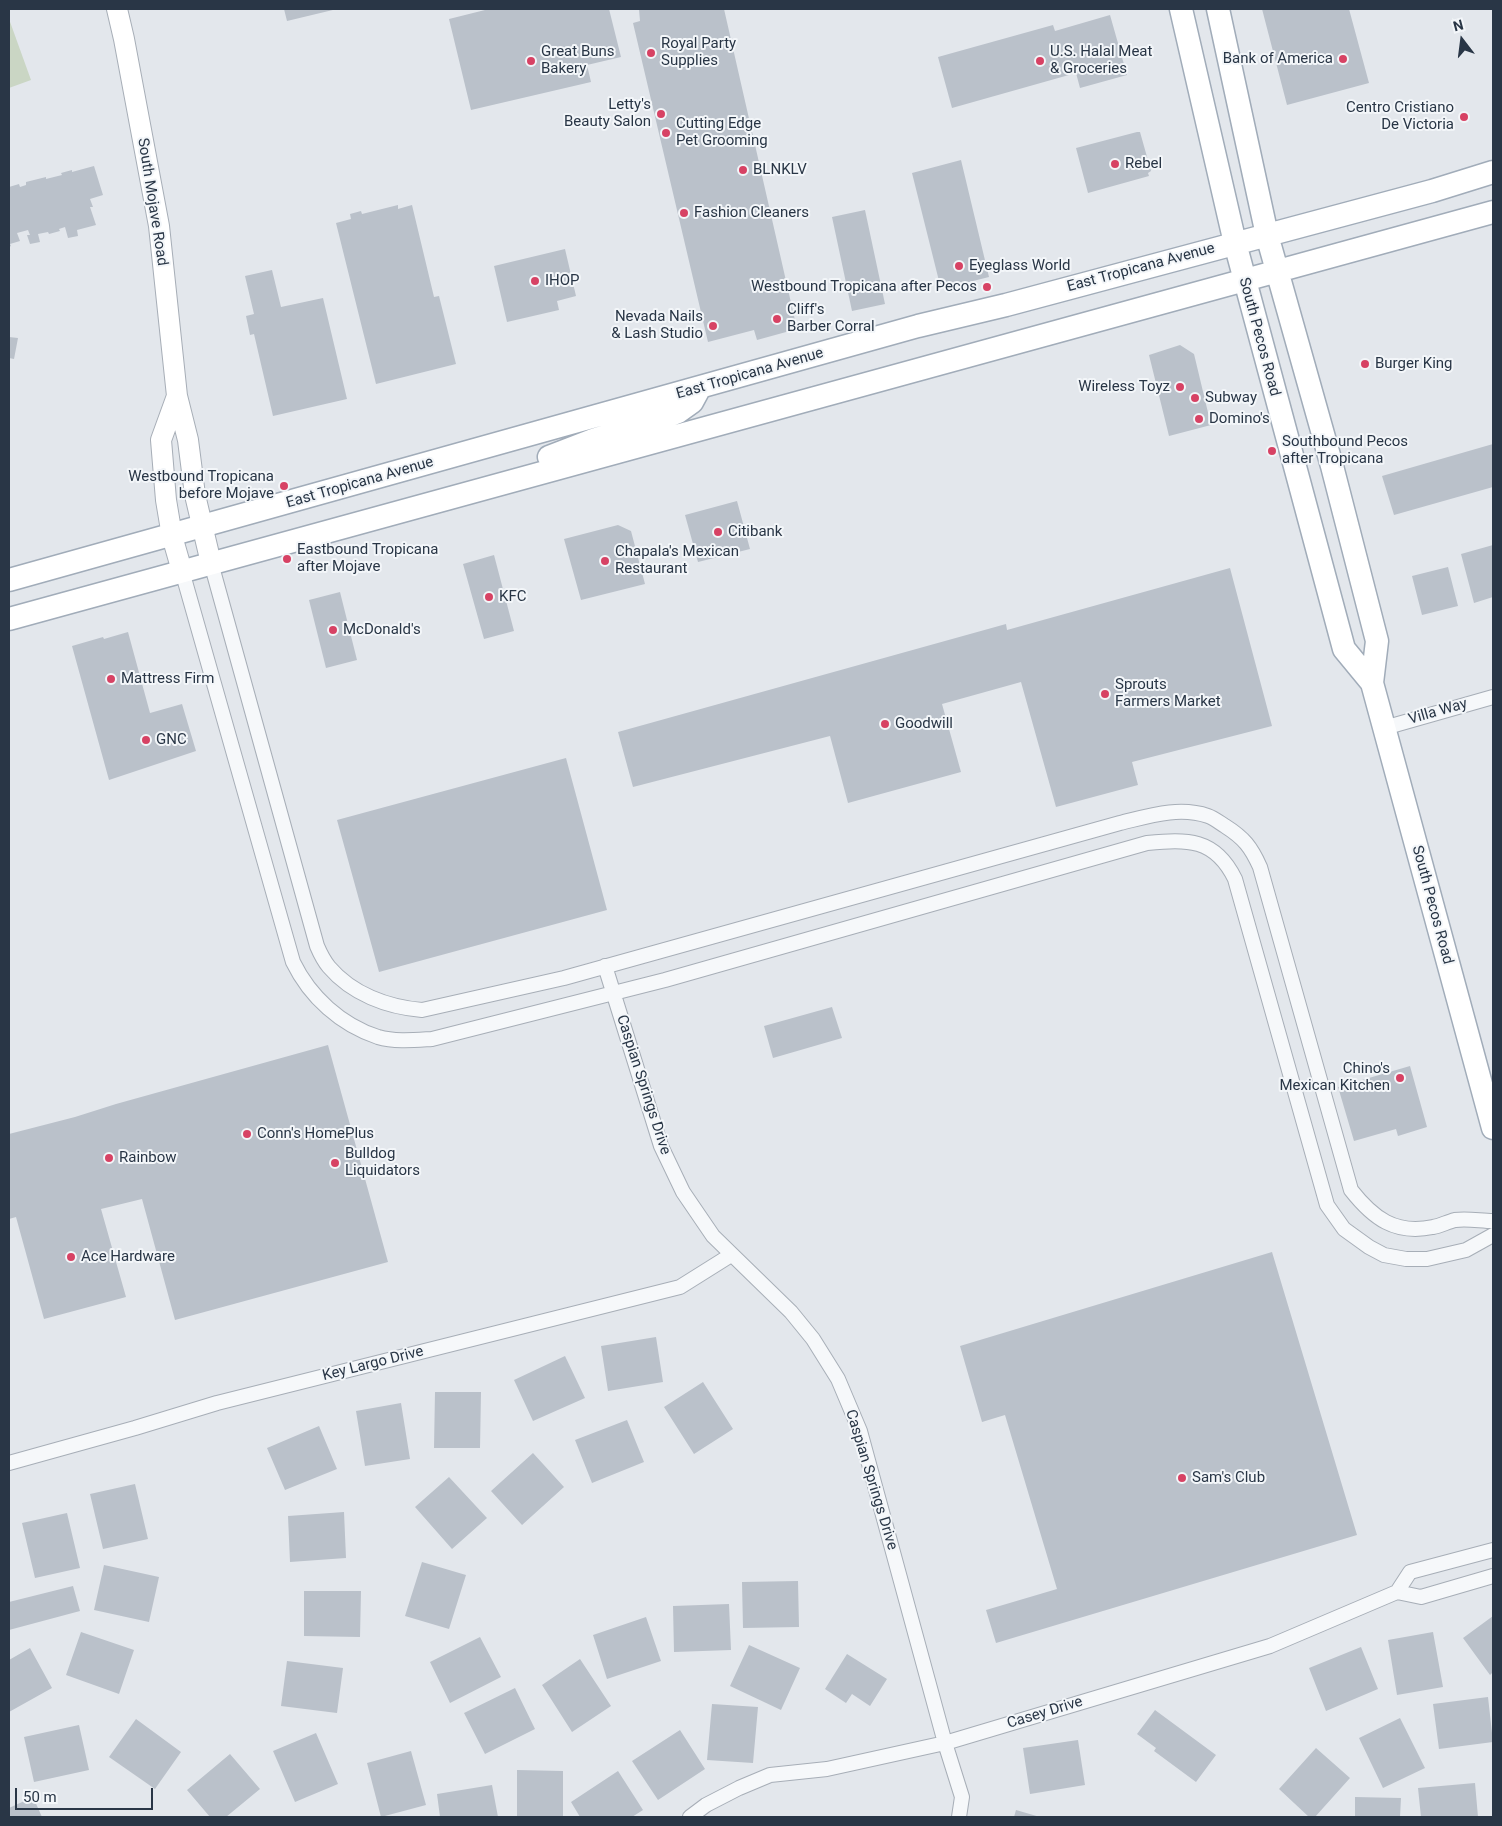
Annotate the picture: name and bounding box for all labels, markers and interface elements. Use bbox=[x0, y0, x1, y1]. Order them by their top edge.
north arrow bbox=[1437, 15, 1487, 65]
text: N bbox=[1451, 17, 1465, 35]
place label: Royal Party Supplies bbox=[661, 35, 736, 70]
place label: Great Buns Bakery bbox=[541, 43, 615, 78]
place label: U.S. Halal Meat & Groceries bbox=[1050, 43, 1152, 78]
marker: Royal Party Supplies bbox=[645, 47, 657, 59]
place label: Bank of America bbox=[1223, 50, 1333, 68]
marker: Bank of America bbox=[1337, 53, 1349, 65]
marker: Great Buns Bakery bbox=[525, 55, 537, 67]
marker: U.S. Halal Meat & Groceries bbox=[1034, 55, 1046, 67]
place label: Letty's Beauty Salon bbox=[564, 96, 651, 131]
place label: Centro Cristiano De Victoria bbox=[1346, 99, 1454, 134]
marker: Letty's Beauty Salon bbox=[655, 108, 667, 120]
marker: Centro Cristiano De Victoria bbox=[1458, 111, 1470, 123]
place label: Cutting Edge Pet Grooming bbox=[676, 115, 768, 150]
marker: Cutting Edge Pet Grooming bbox=[660, 127, 672, 139]
street label: South Mojave Road bbox=[133, 137, 171, 267]
place label: Rebel bbox=[1125, 155, 1162, 173]
marker: Rebel bbox=[1109, 158, 1121, 170]
place label: BLNKLV bbox=[753, 161, 807, 179]
marker: BLNKLV bbox=[737, 164, 749, 176]
place label: Fashion Cleaners bbox=[694, 204, 809, 222]
marker: Fashion Cleaners bbox=[678, 207, 690, 219]
street label: East Tropicana Avenue bbox=[1065, 240, 1217, 296]
place label: Eyeglass World bbox=[969, 257, 1071, 275]
marker: Eyeglass World bbox=[953, 260, 965, 272]
place label: IHOP bbox=[545, 272, 580, 290]
marker: IHOP bbox=[529, 275, 541, 287]
street label: South Pecos Road bbox=[1234, 276, 1284, 398]
place label: Westbound Tropicana after Pecos bbox=[751, 278, 977, 296]
marker: Westbound Tropicana after Pecos bbox=[981, 281, 993, 293]
place label: Cliff's Barber Corral bbox=[787, 301, 875, 336]
place label: Nevada Nails & Lash Studio bbox=[611, 308, 703, 343]
marker: Cliff's Barber Corral bbox=[771, 313, 783, 325]
marker: Nevada Nails & Lash Studio bbox=[707, 320, 719, 332]
street label: East Tropicana Avenue bbox=[674, 344, 826, 404]
place label: Burger King bbox=[1375, 355, 1453, 373]
marker: Burger King bbox=[1359, 358, 1371, 370]
place label: Wireless Toyz bbox=[1078, 378, 1170, 396]
marker: Wireless Toyz bbox=[1174, 381, 1186, 393]
place label: Subway bbox=[1205, 389, 1257, 407]
marker: Subway bbox=[1189, 392, 1201, 404]
place label: Domino's bbox=[1209, 410, 1270, 428]
marker: Domino's bbox=[1193, 413, 1205, 425]
place label: Southbound Pecos after Tropicana bbox=[1282, 433, 1408, 468]
marker: Southbound Pecos after Tropicana bbox=[1266, 445, 1278, 457]
street label: East Tropicana Avenue bbox=[284, 453, 436, 513]
place label: Westbound Tropicana before Mojave bbox=[128, 468, 274, 503]
marker: Westbound Tropicana before Mojave bbox=[278, 480, 290, 492]
place label: Citibank bbox=[728, 523, 782, 541]
marker: Citibank bbox=[712, 526, 724, 538]
place label: Eastbound Tropicana after Mojave bbox=[297, 541, 438, 576]
place label: Chapala's Mexican Restaurant bbox=[615, 543, 739, 578]
marker: Eastbound Tropicana after Mojave bbox=[281, 553, 293, 565]
marker: Chapala's Mexican Restaurant bbox=[599, 555, 611, 567]
place label: KFC bbox=[499, 588, 526, 606]
marker: KFC bbox=[483, 591, 495, 603]
place label: McDonald's bbox=[343, 621, 421, 639]
marker: McDonald's bbox=[327, 624, 339, 636]
place label: Mattress Firm bbox=[121, 670, 214, 688]
marker: Mattress Firm bbox=[105, 673, 117, 685]
place label: Sprouts Farmers Market bbox=[1115, 676, 1221, 711]
marker: Sprouts Farmers Market bbox=[1099, 688, 1111, 700]
street label: Villa Way bbox=[1406, 695, 1470, 729]
place label: Goodwill bbox=[895, 715, 953, 733]
marker: Goodwill bbox=[879, 718, 891, 730]
place label: GNC bbox=[156, 731, 187, 749]
marker: GNC bbox=[140, 734, 152, 746]
street label: South Pecos Road bbox=[1407, 844, 1457, 966]
street label: Caspian Springs Drive bbox=[612, 1013, 674, 1157]
place label: Chino's Mexican Kitchen bbox=[1280, 1060, 1390, 1095]
marker: Chino's Mexican Kitchen bbox=[1394, 1072, 1406, 1084]
place label: Conn's HomePlus bbox=[257, 1125, 374, 1143]
marker: Conn's HomePlus bbox=[241, 1128, 253, 1140]
place label: Bulldog Liquidators bbox=[345, 1145, 420, 1180]
place label: Rainbow bbox=[119, 1149, 177, 1167]
marker: Rainbow bbox=[103, 1152, 115, 1164]
marker: Bulldog Liquidators bbox=[329, 1157, 341, 1169]
place label: Ace Hardware bbox=[81, 1248, 175, 1266]
marker: Ace Hardware bbox=[65, 1251, 77, 1263]
street label: Key Largo Drive bbox=[321, 1343, 425, 1385]
street label: Caspian Springs Drive bbox=[841, 1408, 901, 1552]
place label: Sam's Club bbox=[1192, 1469, 1265, 1487]
marker: Sam's Club bbox=[1176, 1472, 1188, 1484]
street label: Casey Drive bbox=[1005, 1693, 1085, 1733]
scale bar bbox=[18, 1778, 155, 1810]
text: 50 m bbox=[23, 1788, 57, 1806]

